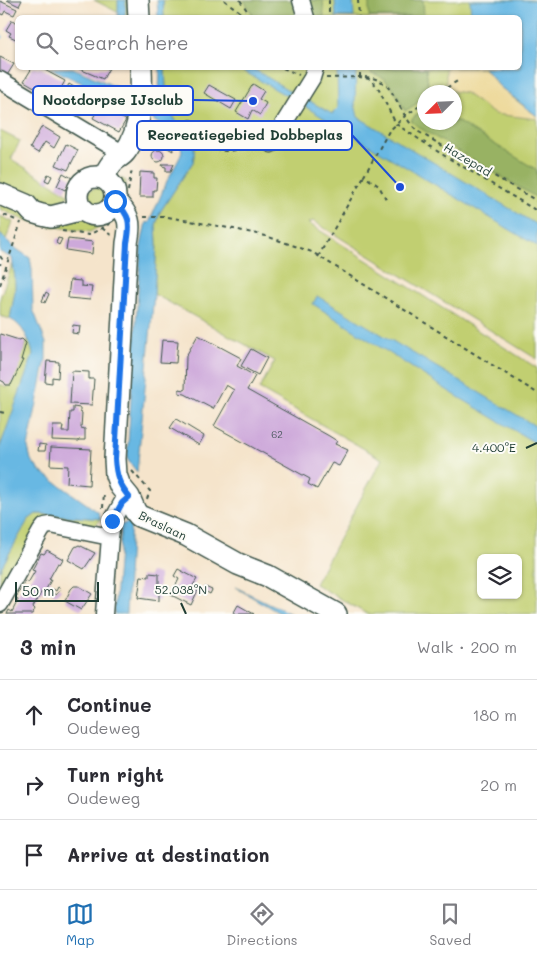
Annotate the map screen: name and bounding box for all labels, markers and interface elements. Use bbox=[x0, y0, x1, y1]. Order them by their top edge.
search box bbox=[15, 15, 522, 70]
icon: search bbox=[33, 29, 61, 57]
text: Search here bbox=[73, 30, 189, 55]
north arrow bbox=[417, 85, 462, 130]
callout: Nootdorpse IJsclub bbox=[33, 86, 193, 115]
text: Nootdorpse IJsclub bbox=[43, 90, 183, 109]
callout: Recreatiegebied Dobbeplas bbox=[137, 121, 352, 150]
text: Recreatiegebied Dobbeplas bbox=[147, 125, 343, 144]
street label: Hazepad bbox=[441, 139, 495, 180]
route start bbox=[104, 190, 127, 213]
house number: 62 bbox=[271, 427, 283, 441]
text: 4.400°E bbox=[472, 439, 516, 455]
street label: Braslaan bbox=[136, 507, 190, 543]
route end bbox=[101, 510, 124, 533]
map controls bbox=[477, 554, 522, 599]
button: layers bbox=[477, 554, 522, 599]
scale bar bbox=[15, 579, 99, 602]
text: 50 m bbox=[22, 581, 54, 600]
text: 52.038°N bbox=[155, 581, 207, 597]
text: 3 min bbox=[20, 633, 76, 660]
text: Walk · 200 m bbox=[417, 636, 517, 657]
text: Continue bbox=[67, 692, 152, 717]
icon: ahead bbox=[20, 701, 48, 729]
text: 180 m bbox=[472, 704, 517, 725]
text: Oudeweg bbox=[67, 717, 140, 738]
text: Turn right bbox=[67, 762, 164, 787]
icon: right bbox=[20, 771, 48, 799]
text: 20 m bbox=[480, 774, 517, 795]
text: Oudeweg bbox=[67, 787, 140, 808]
icon: arrive bbox=[20, 841, 48, 869]
text: Arrive at destination bbox=[67, 842, 270, 867]
tab: Map bbox=[66, 900, 94, 949]
tab: Directions bbox=[226, 900, 298, 949]
tab: Saved bbox=[429, 900, 471, 949]

